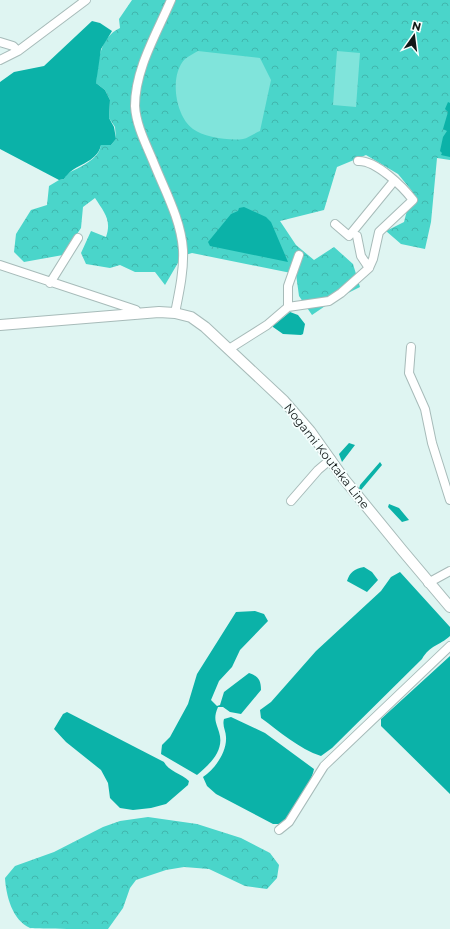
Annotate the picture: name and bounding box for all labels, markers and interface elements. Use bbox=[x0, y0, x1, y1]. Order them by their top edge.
north arrow bbox=[394, 16, 434, 56]
text: N bbox=[410, 18, 422, 34]
street label: Nogami Koutaka Line bbox=[281, 400, 373, 512]

